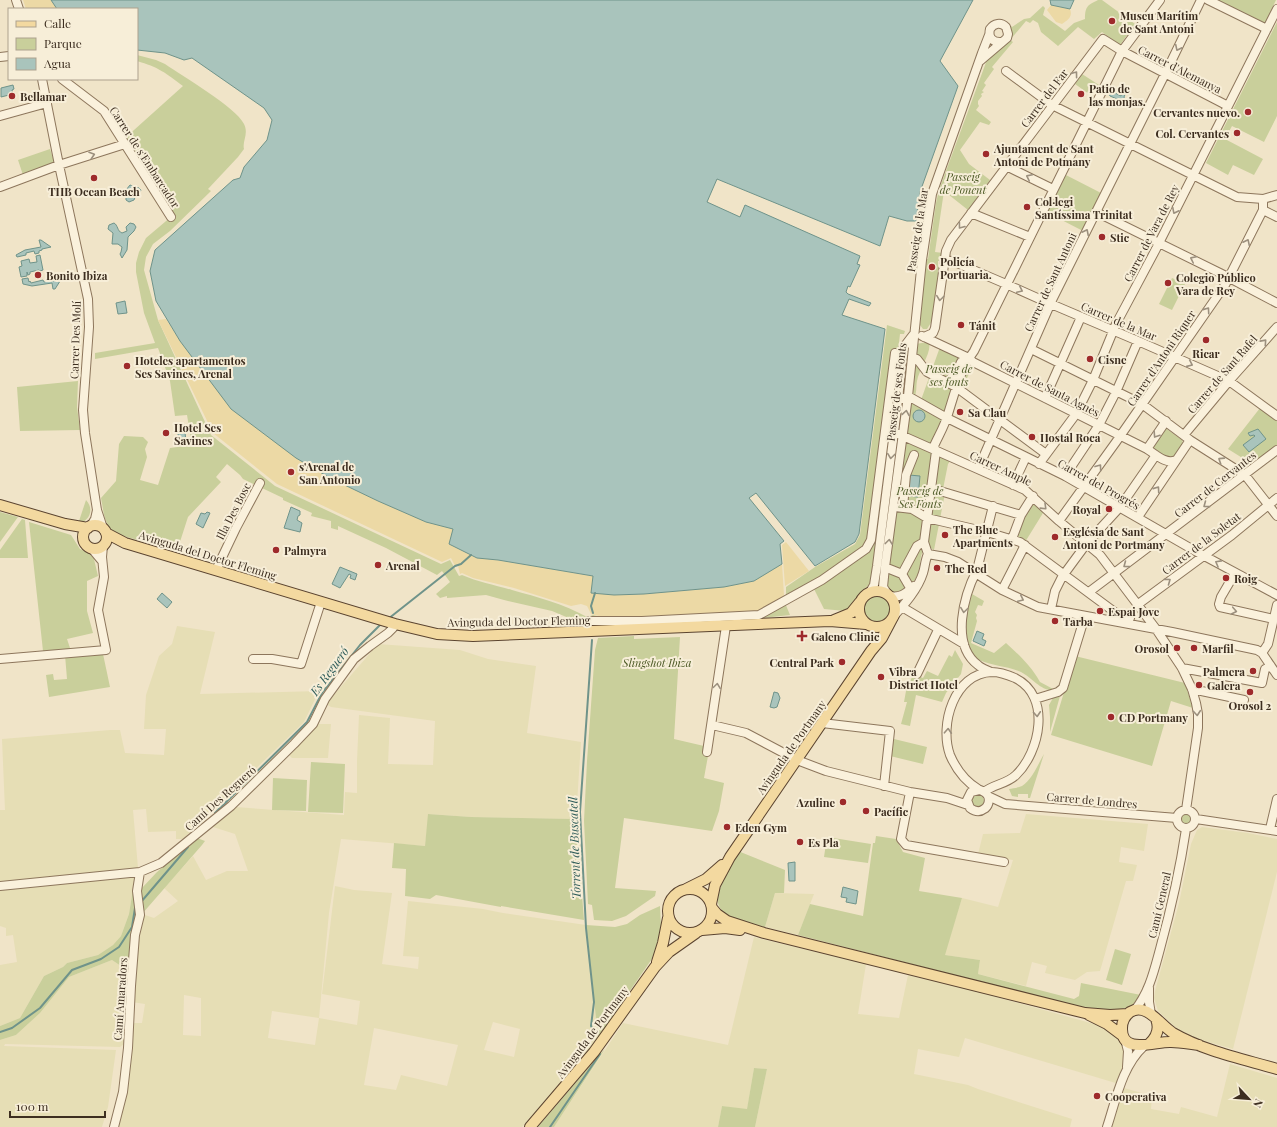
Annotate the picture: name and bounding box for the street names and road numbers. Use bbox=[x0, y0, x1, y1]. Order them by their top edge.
street label: Carrer d'Alemanya bbox=[1136, 42, 1225, 97]
street label: Carrer del Far bbox=[1017, 65, 1071, 130]
street label: Carrer de s'Embarcador bbox=[107, 103, 184, 211]
street label: Carrer de Vara de Rey bbox=[1120, 181, 1182, 284]
street label: Passeig de la Mar bbox=[903, 187, 931, 273]
street label: Carrer de Sant Antoni bbox=[1020, 230, 1080, 334]
street label: Carrer de la Mar bbox=[1079, 298, 1159, 344]
street label: Carrer Des Molí bbox=[66, 301, 84, 379]
street label: Carrer d'Antoni Riquer bbox=[1123, 307, 1199, 409]
street label: Carrer de Sant Rafel bbox=[1184, 332, 1260, 416]
street label: Passeig de ses Fonts bbox=[883, 342, 910, 442]
street label: Carrer de Santa Agnès bbox=[998, 356, 1102, 420]
street label: Carrer Ample bbox=[968, 447, 1035, 489]
street label: Carrer de Cervantes bbox=[1171, 447, 1259, 521]
street label: Carrer del Progrés bbox=[1055, 455, 1143, 513]
street label: Illa Des Bosc bbox=[212, 480, 254, 542]
street label: Carrer de la Soletat bbox=[1159, 508, 1243, 578]
street label: Avinguda del Doctor Fleming bbox=[136, 527, 279, 583]
street label: Avinguda del Doctor Fleming bbox=[446, 612, 591, 630]
street label: Avinguda de Portmany bbox=[752, 697, 829, 798]
street label: Camí Des Regueró bbox=[181, 762, 259, 834]
street label: Carrer de Londres bbox=[1046, 789, 1138, 811]
street label: Camí General bbox=[1144, 870, 1174, 940]
street label: Camí Amaradors bbox=[110, 957, 130, 1041]
street label: Avinguda de Portmany bbox=[552, 982, 632, 1082]

